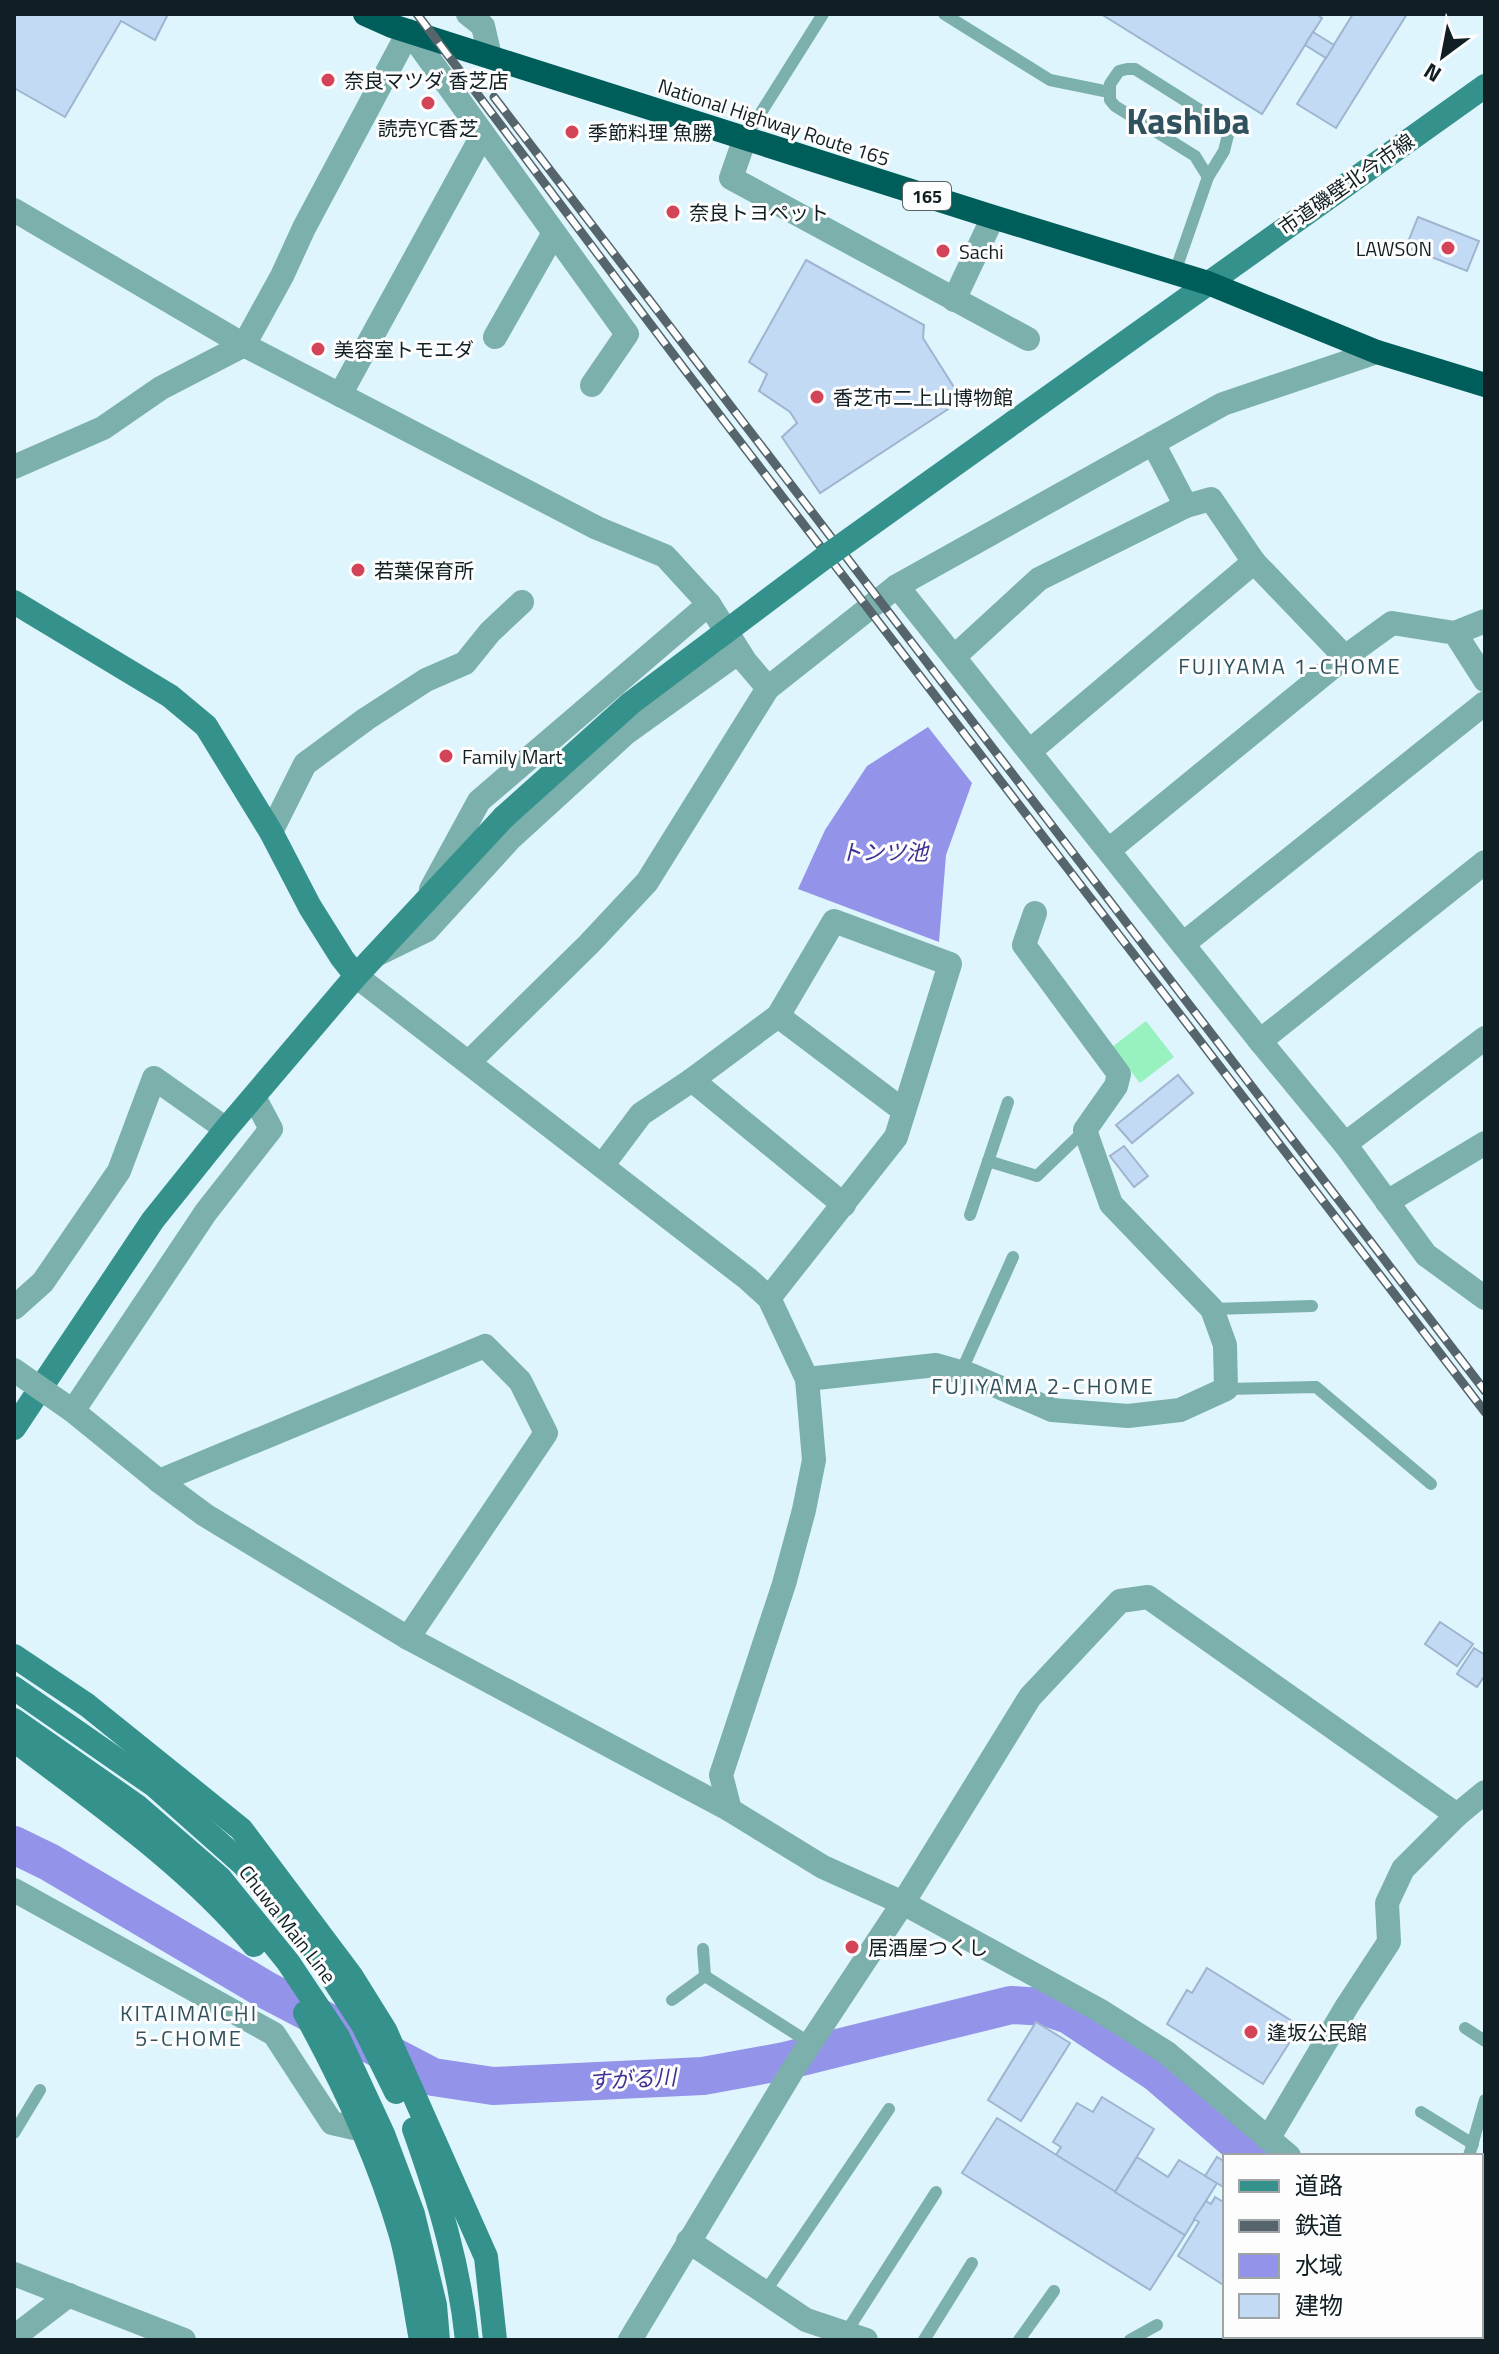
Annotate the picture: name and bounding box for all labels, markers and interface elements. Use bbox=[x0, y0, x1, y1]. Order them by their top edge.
north arrow bbox=[1403, 16, 1483, 96]
text: N bbox=[1417, 55, 1448, 91]
place label: 奈良マツダ 香芝店 bbox=[344, 65, 508, 96]
street label: National Highway Route 165 bbox=[654, 70, 894, 174]
marker: 奈良マツダ 香芝店 bbox=[319, 71, 337, 89]
district label: Kashiba bbox=[1126, 93, 1250, 148]
marker: 読売YC香芝 bbox=[419, 94, 437, 112]
place label: 読売YC香芝 bbox=[377, 113, 479, 144]
place label: 季節料理 魚勝 bbox=[588, 117, 712, 148]
marker: 季節料理 魚勝 bbox=[563, 123, 581, 141]
street label: 市道磯壁北今市線 bbox=[1272, 125, 1420, 243]
road number: 165 bbox=[903, 182, 951, 210]
place label: 奈良トヨペット bbox=[689, 197, 829, 228]
marker: 奈良トヨペット bbox=[664, 203, 682, 221]
place label: LAWSON bbox=[1356, 233, 1432, 264]
place label: Sachi bbox=[959, 236, 1004, 267]
marker: LAWSON bbox=[1439, 239, 1457, 257]
marker: Sachi bbox=[934, 242, 952, 260]
place label: 美容室トモエダ bbox=[334, 334, 474, 365]
marker: 美容室トモエダ bbox=[309, 340, 327, 358]
place label: 香芝市二上山博物館 bbox=[833, 382, 1013, 413]
marker: 香芝市二上山博物館 bbox=[808, 388, 826, 406]
place label: 若葉保育所 bbox=[374, 555, 474, 586]
marker: 若葉保育所 bbox=[349, 561, 367, 579]
district label: FUJIYAMA 1-CHOME bbox=[1178, 649, 1402, 683]
place label: Family Mart bbox=[462, 741, 562, 772]
marker: Family Mart bbox=[437, 747, 455, 765]
water label: トンツ池 bbox=[840, 835, 930, 869]
district label: FUJIYAMA 2-CHOME bbox=[931, 1369, 1155, 1403]
street label: Chuwa Main Line bbox=[232, 1858, 344, 1990]
place label: 居酒屋つくし bbox=[868, 1932, 988, 1963]
marker: 居酒屋つくし bbox=[843, 1938, 861, 1956]
district label: KITAIMAICHI 5-CHOME bbox=[120, 1996, 258, 2055]
place label: 逢坂公民館 bbox=[1267, 2017, 1367, 2048]
marker: 逢坂公民館 bbox=[1242, 2023, 1260, 2041]
water label: すがる川 bbox=[587, 2060, 679, 2098]
legend bbox=[1223, 2154, 1483, 2338]
text: 道路 bbox=[1295, 2167, 1343, 2203]
text: 鉄道 bbox=[1295, 2207, 1343, 2243]
text: 水域 bbox=[1295, 2247, 1343, 2283]
text: 建物 bbox=[1295, 2287, 1343, 2323]

